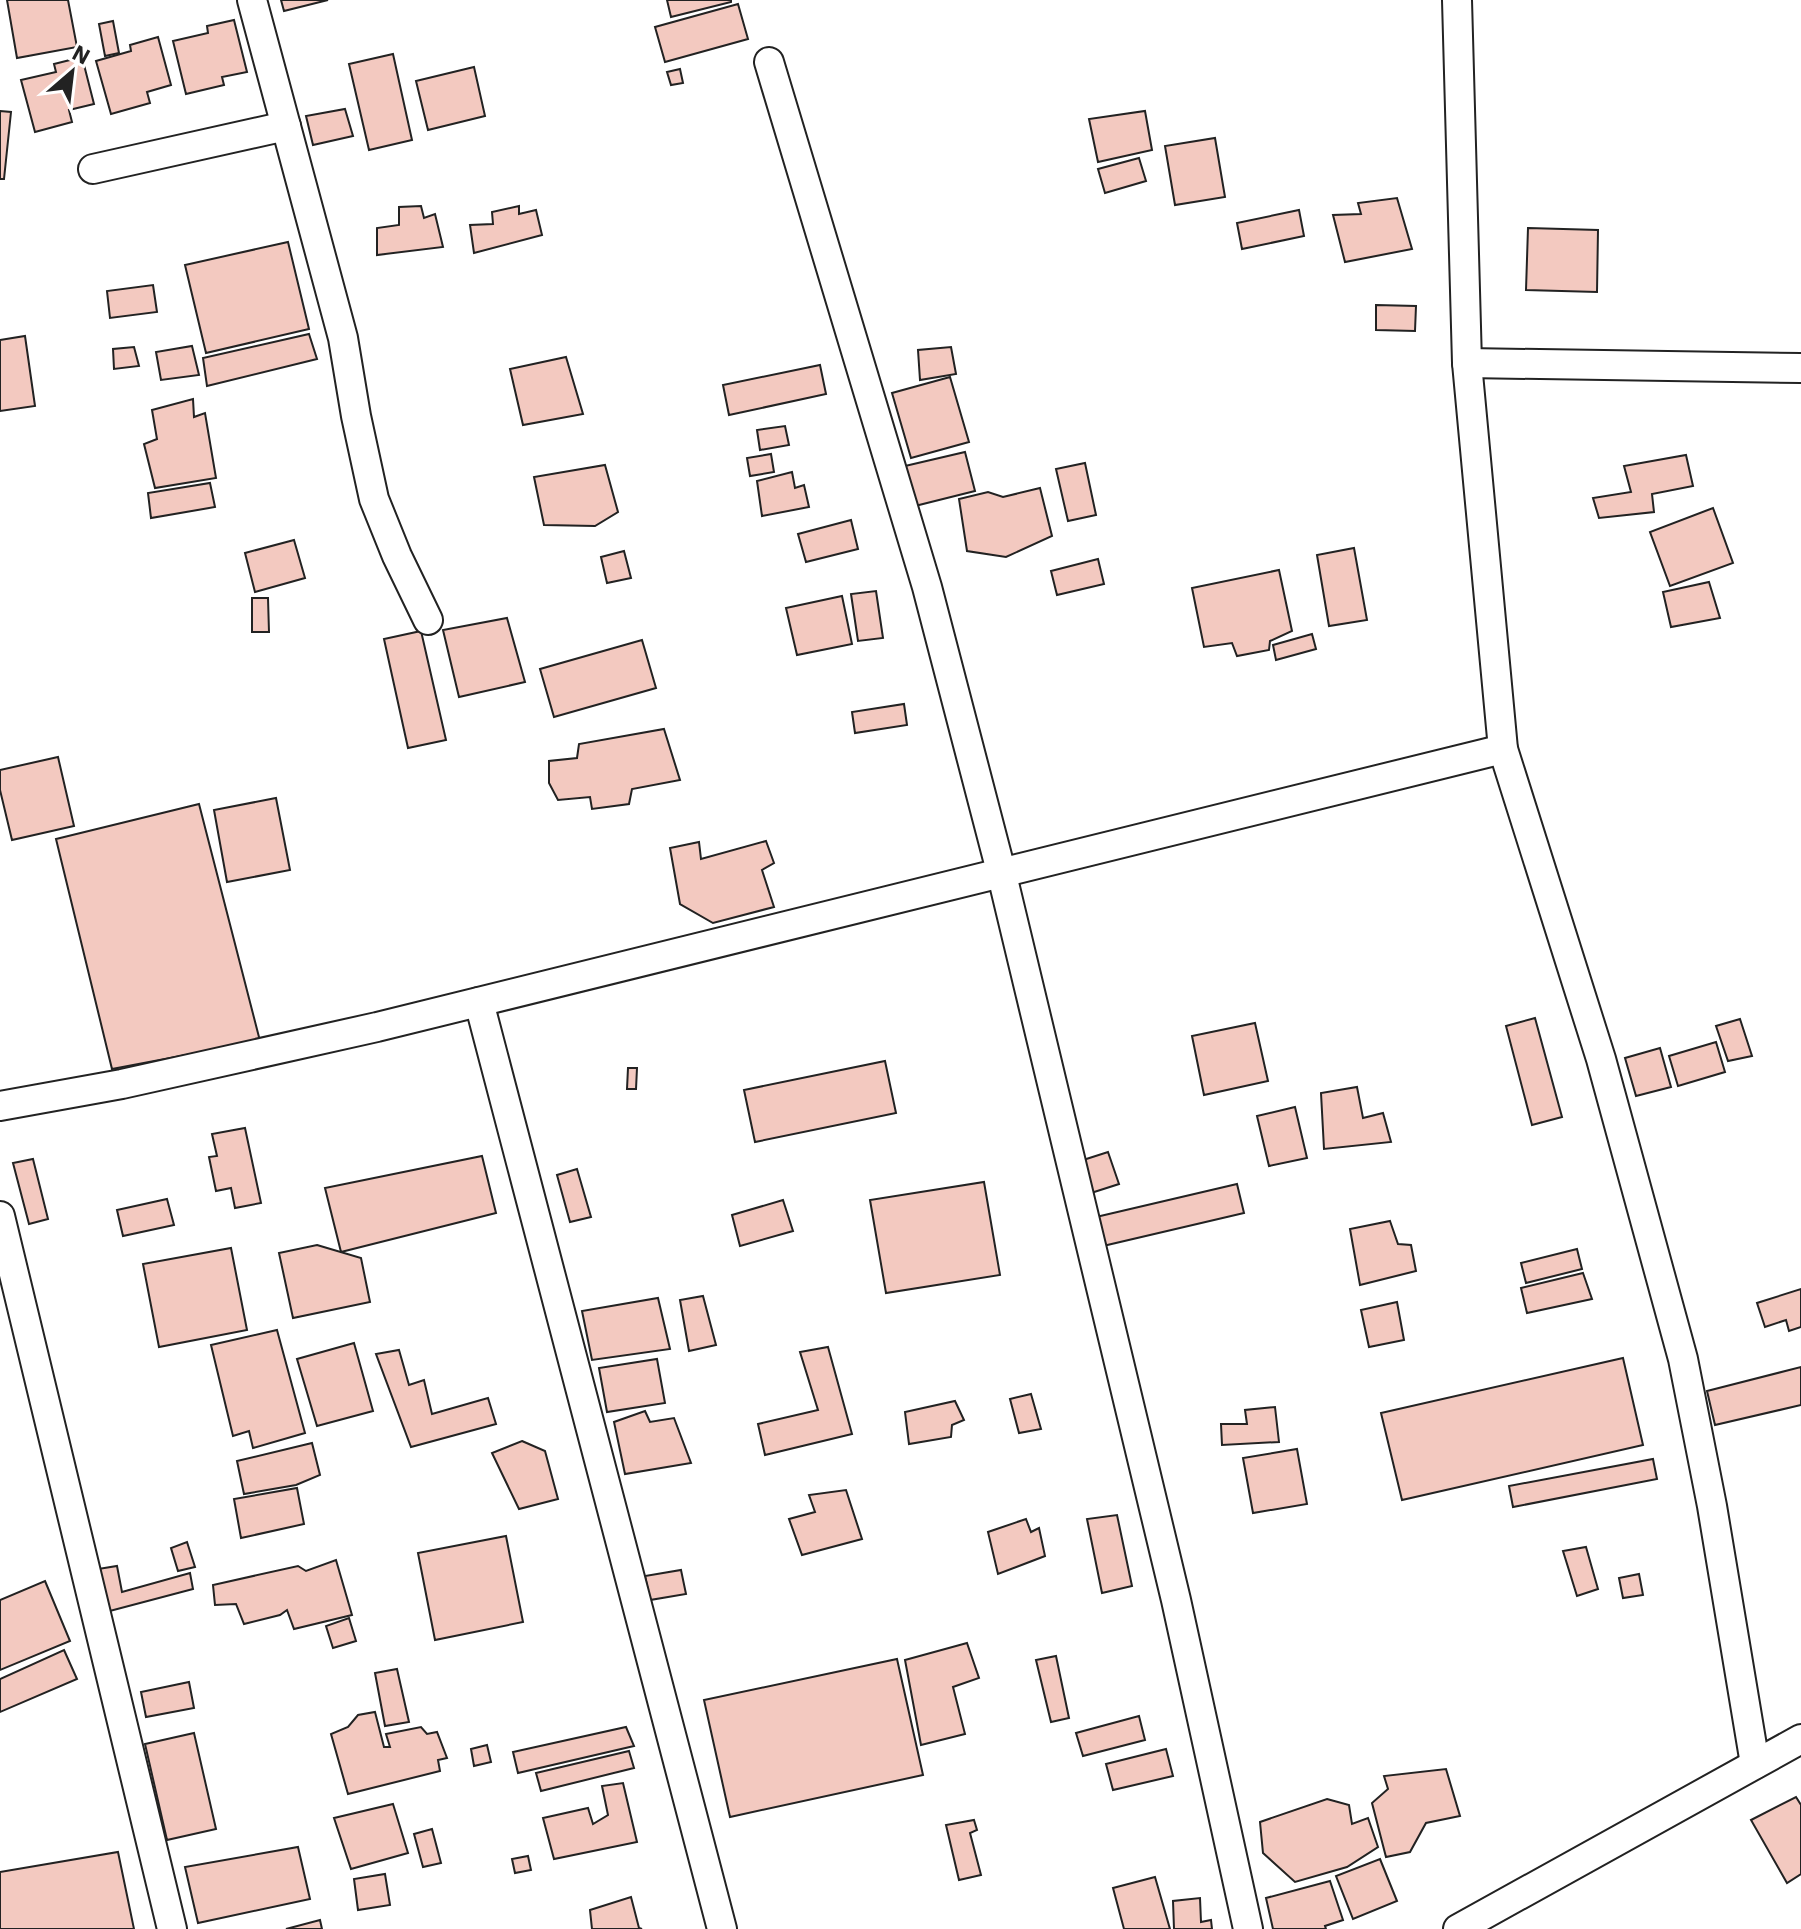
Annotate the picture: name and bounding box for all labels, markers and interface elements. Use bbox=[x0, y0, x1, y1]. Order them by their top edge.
north arrow bbox=[32, 32, 112, 112]
text: N bbox=[68, 37, 95, 70]

